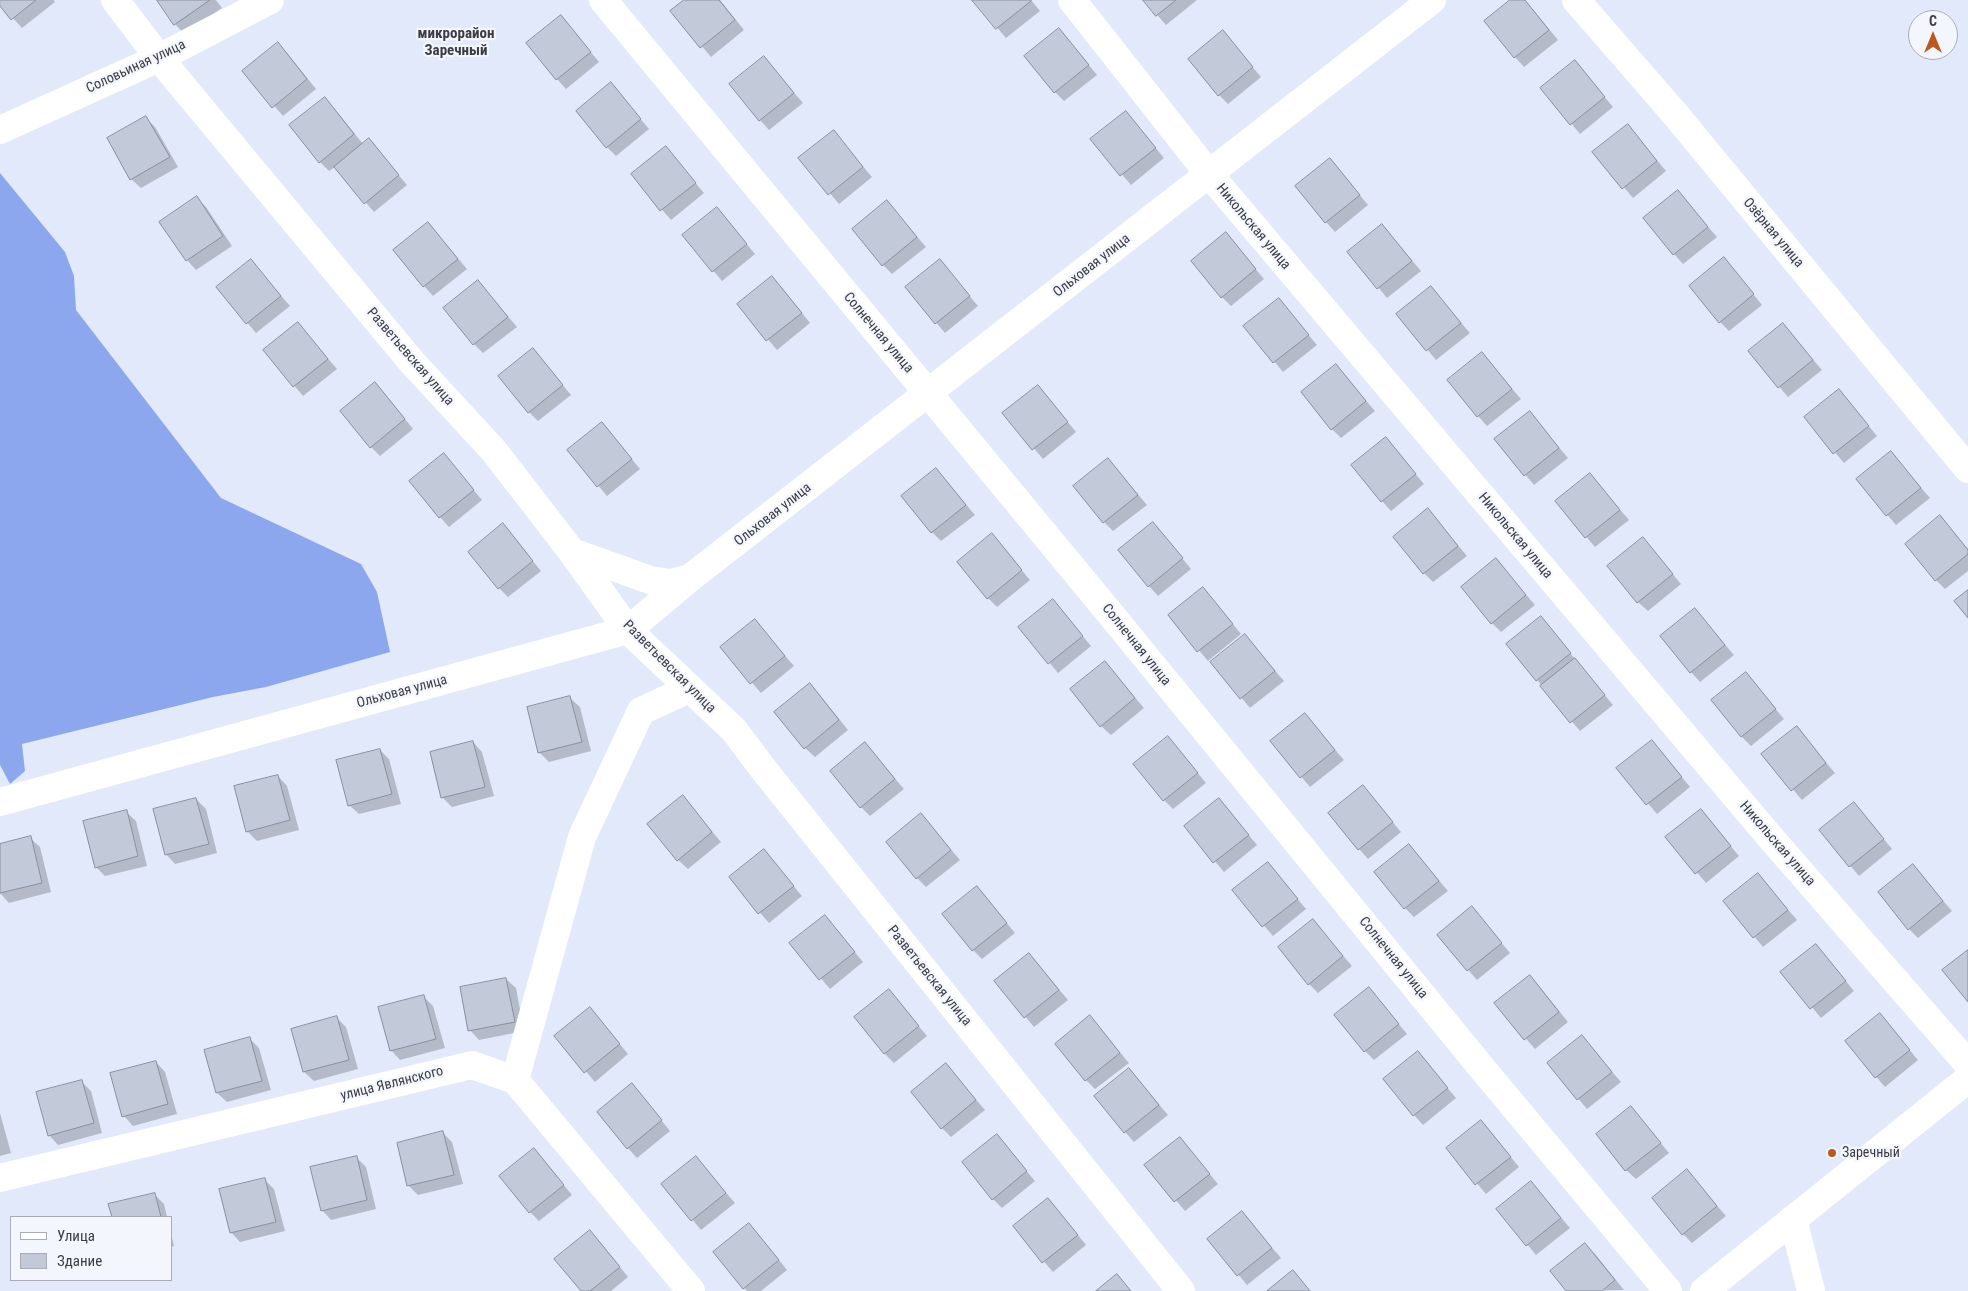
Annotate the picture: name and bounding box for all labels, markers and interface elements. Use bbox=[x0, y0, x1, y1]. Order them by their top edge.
north arrow bbox=[1908, 10, 1958, 60]
text: С bbox=[1929, 13, 1937, 29]
district label: микрорайон Заречный bbox=[418, 25, 494, 60]
street label: Соловьиная улица bbox=[84, 37, 188, 97]
street label: Никольская улица bbox=[1212, 181, 1294, 273]
street label: Озёрная улица bbox=[1739, 195, 1807, 271]
street label: Ольховая улица bbox=[1050, 231, 1134, 301]
street label: Солнечная улица bbox=[839, 289, 917, 377]
street label: Разветьевская улица bbox=[363, 305, 457, 409]
street label: Ольховая улица bbox=[731, 480, 815, 550]
street label: Никольская улица bbox=[1474, 490, 1556, 582]
street label: Солнечная улица bbox=[1098, 601, 1174, 689]
street label: Разветьевская улица bbox=[619, 617, 719, 717]
street label: Ольховая улица bbox=[355, 672, 449, 712]
street label: Никольская улица bbox=[1736, 798, 1818, 890]
street label: Солнечная улица bbox=[1355, 914, 1431, 1002]
street label: Разветьевская улица bbox=[883, 922, 975, 1030]
street label: улица Являнского bbox=[339, 1063, 445, 1105]
place label: Заречный bbox=[1842, 1145, 1900, 1161]
marker: Заречный bbox=[1826, 1147, 1838, 1159]
legend bbox=[10, 1216, 172, 1281]
text: Улица bbox=[57, 1227, 95, 1245]
text: Здание bbox=[57, 1252, 102, 1270]

